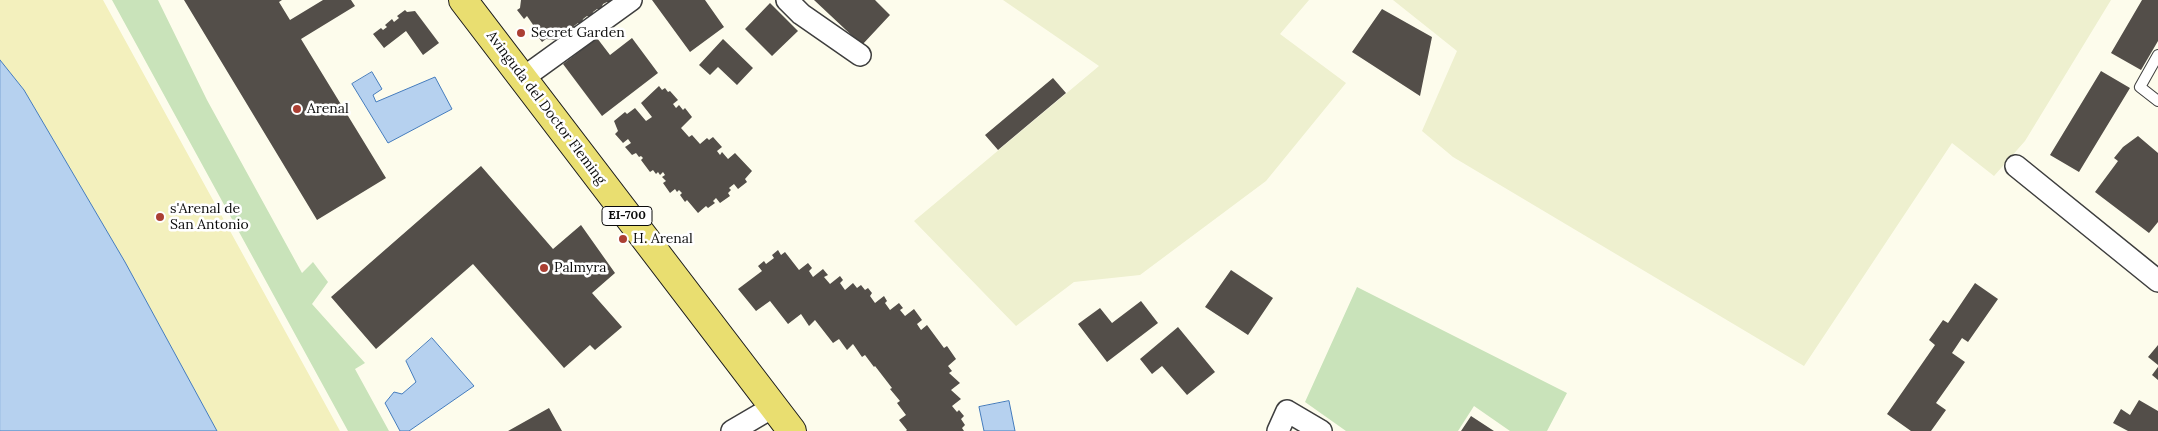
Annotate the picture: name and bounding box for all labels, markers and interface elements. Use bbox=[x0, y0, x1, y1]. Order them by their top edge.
place label: Secret Garden bbox=[531, 25, 625, 41]
marker: Secret Garden bbox=[515, 27, 527, 39]
street label: Avinguda del Doctor Fleming bbox=[483, 28, 609, 188]
place label: Arenal bbox=[307, 101, 349, 117]
marker: Arenal bbox=[291, 103, 303, 115]
place label: s'Arenal de San Antonio bbox=[170, 201, 249, 233]
road number: EI-700 bbox=[602, 207, 652, 226]
marker: s'Arenal de San Antonio bbox=[154, 211, 166, 223]
place label: H. Arenal bbox=[633, 231, 693, 247]
marker: H. Arenal bbox=[617, 233, 629, 245]
place label: Palmyra bbox=[554, 260, 606, 276]
marker: Palmyra bbox=[538, 262, 550, 274]

